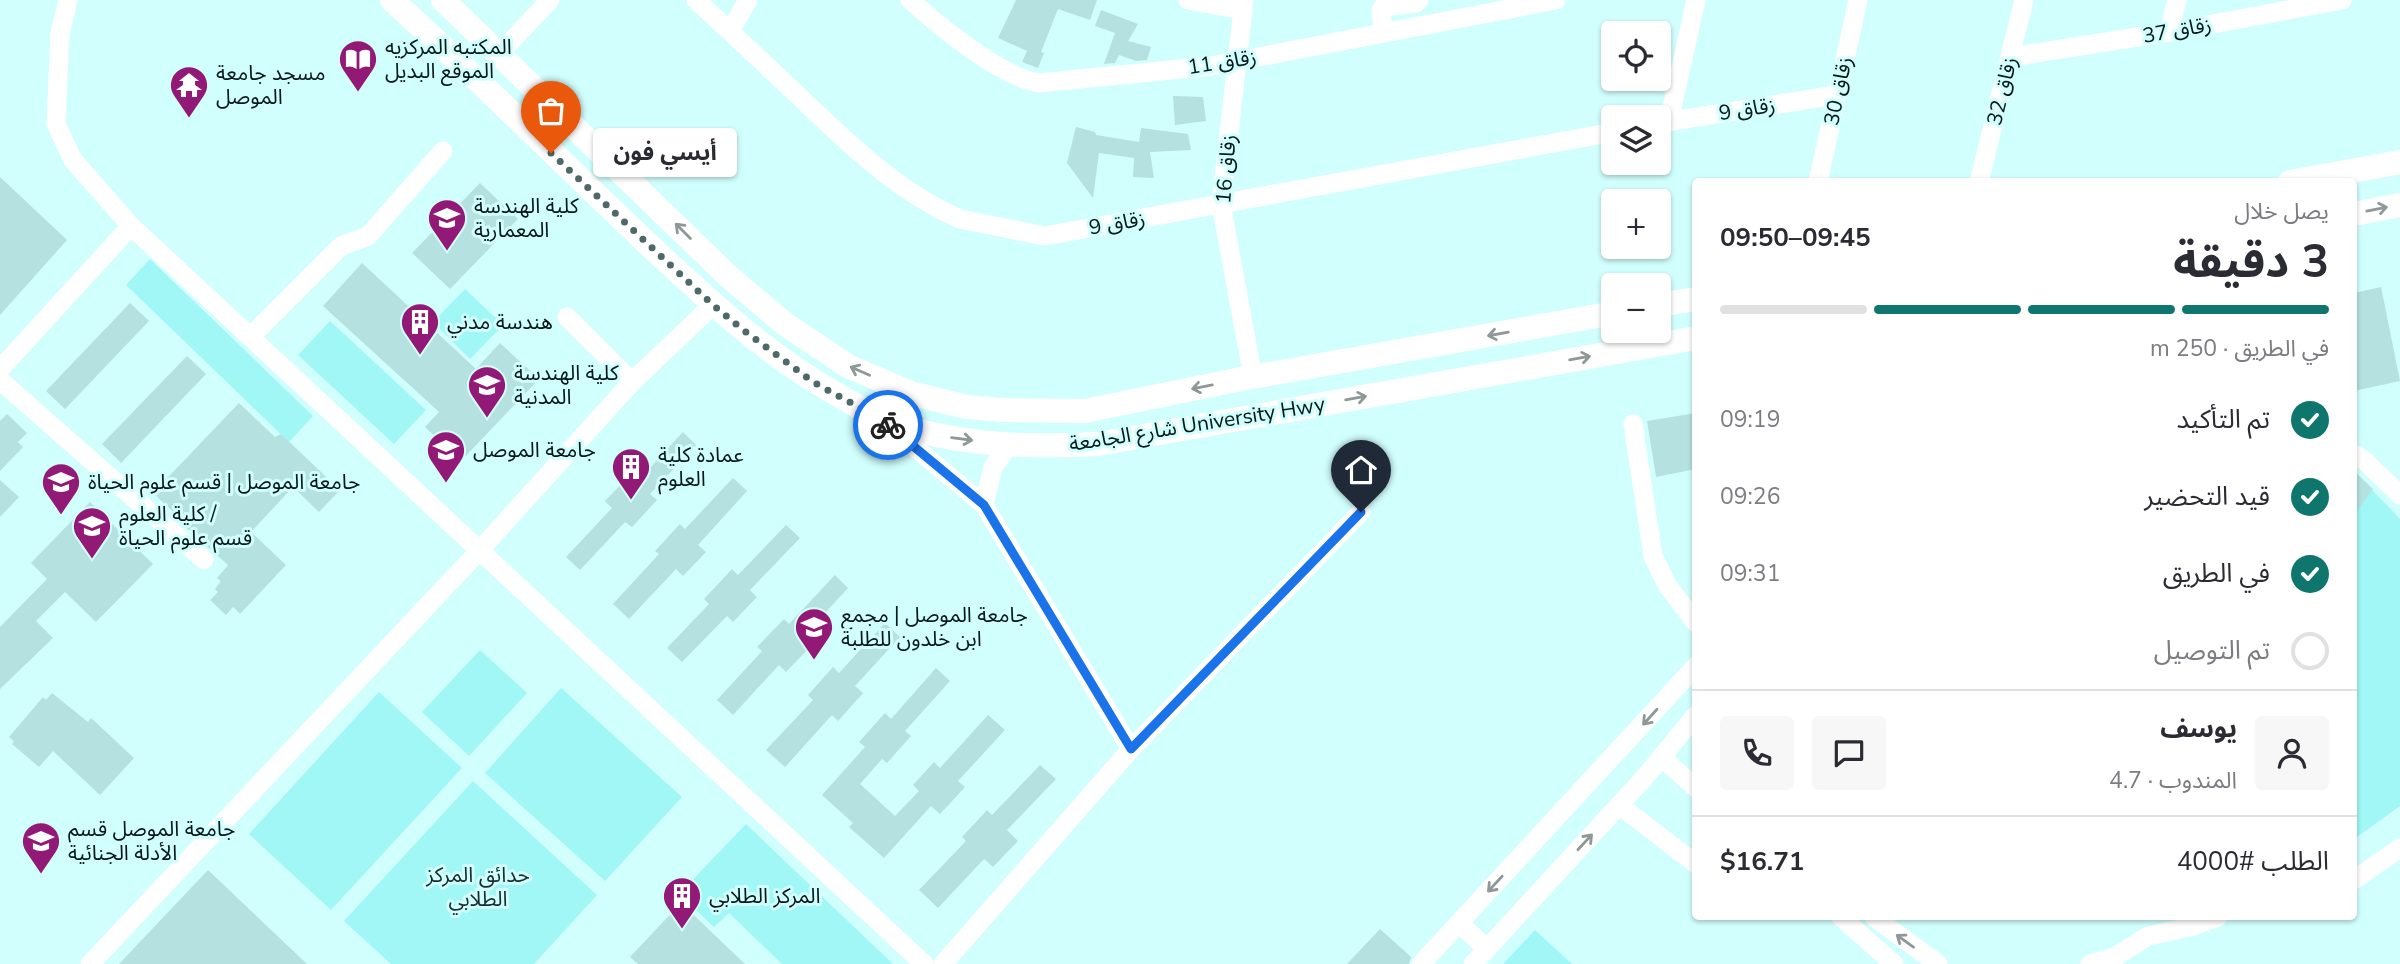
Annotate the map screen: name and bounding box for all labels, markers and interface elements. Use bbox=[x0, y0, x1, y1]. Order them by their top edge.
street label: زقاق 37 bbox=[2140, 10, 2214, 50]
map controls bbox=[1601, 21, 1671, 343]
button: locate bbox=[1601, 21, 1671, 91]
place label: المكتبه المركزيه الموقع البديل bbox=[385, 33, 512, 86]
library icon: المكتبه المركزيه الموقع البديل bbox=[337, 38, 379, 93]
street label: زقاق 11 bbox=[1186, 43, 1258, 81]
street label: زقاق 30 bbox=[1817, 54, 1859, 128]
street label: زقاق 32 bbox=[1980, 54, 2024, 128]
place label: مسجد جامعة الموصل bbox=[216, 59, 325, 111]
temple icon: مسجد جامعة الموصل bbox=[168, 64, 210, 119]
pin bbox=[521, 81, 581, 153]
street label: زقاق 9 bbox=[1717, 91, 1777, 127]
icon: bag bbox=[532, 92, 570, 130]
button: layers bbox=[1601, 105, 1671, 175]
callout: أيسي فون bbox=[593, 128, 736, 178]
street label: زقاق 16 bbox=[1209, 133, 1243, 205]
text: أيسي فون bbox=[613, 137, 717, 168]
button: + bbox=[1601, 189, 1671, 259]
place label: كلية الهندسة المعمارية bbox=[474, 192, 579, 244]
text: يصل خلال bbox=[2234, 196, 2329, 227]
school or university icon: كلية الهندسة المعمارية bbox=[426, 197, 468, 252]
one-way arrow bbox=[2365, 202, 2388, 216]
street label: زقاق 9 bbox=[1087, 204, 1147, 242]
text: 09:45–09:50 bbox=[1720, 220, 1871, 255]
one-way arrow bbox=[674, 223, 691, 240]
text: 3 دقيقة bbox=[2173, 230, 2329, 293]
button: − bbox=[1601, 273, 1671, 343]
building icon: هندسة مدني bbox=[399, 301, 441, 356]
place label: هندسة مدني bbox=[447, 308, 553, 338]
one-way arrow bbox=[1487, 328, 1510, 341]
text: في الطريق · 250 m bbox=[2150, 333, 2329, 364]
one-way arrow bbox=[1568, 351, 1591, 364]
place label: كلية الهندسة المدنية bbox=[514, 359, 619, 411]
school or university icon: كلية الهندسة المدنية bbox=[466, 364, 508, 419]
one-way arrow bbox=[850, 364, 872, 377]
one-way arrow bbox=[1191, 381, 1214, 394]
courier bbox=[853, 390, 923, 460]
street label: شارع الجامعة University Hwy bbox=[1067, 390, 1327, 459]
one-way arrow bbox=[1344, 391, 1367, 404]
icon: check bbox=[2291, 401, 2329, 439]
text: تم التأكيد bbox=[2177, 402, 2270, 437]
text: 09:19 bbox=[1720, 404, 1780, 435]
icon: bike bbox=[869, 406, 907, 444]
school or university icon: جامعة الموصل bbox=[425, 429, 467, 484]
one-way arrow bbox=[950, 433, 973, 446]
place label: جامعة الموصل bbox=[473, 436, 596, 464]
pin bbox=[1331, 440, 1391, 512]
place label: عمادة كلية العلوم bbox=[658, 441, 744, 495]
building icon: عمادة كلية العلوم bbox=[610, 446, 652, 501]
icon: home bbox=[1342, 451, 1380, 489]
school or university icon: جامعة الموصل | قسم علوم الحياة bbox=[40, 461, 82, 516]
place label: جامعة الموصل | قسم علوم الحياة bbox=[88, 468, 360, 498]
icon: check bbox=[2291, 478, 2329, 516]
text: قيد التحضير bbox=[2144, 479, 2270, 514]
text: 09:26 bbox=[1720, 481, 1780, 512]
place label: كلية العلوم / قسم علوم الحياة bbox=[119, 500, 252, 554]
school or university icon: كلية العلوم / قسم علوم الحياة bbox=[71, 505, 113, 560]
icon: check bbox=[2291, 555, 2329, 593]
text: في الطريق bbox=[2163, 556, 2270, 591]
text: 09:31 bbox=[1720, 558, 1780, 589]
place label: جامعة الموصل | مجمع ابن خلدون للطلبة bbox=[841, 601, 1028, 653]
school or university icon: جامعة الموصل | مجمع ابن خلدون للطلبة bbox=[793, 606, 835, 661]
text: تم التوصيل bbox=[2154, 633, 2270, 668]
one-way arrow bbox=[1642, 708, 1658, 726]
text: يوسف bbox=[2160, 711, 2237, 746]
button: phone bbox=[1720, 716, 1794, 790]
button: chat bbox=[1812, 716, 1886, 790]
button: person bbox=[2255, 716, 2329, 790]
text: المندوب · 4.7 bbox=[2109, 765, 2237, 796]
place label: جامعة الموصل قسم الأدلة الجنائية bbox=[68, 815, 235, 867]
school or university icon: جامعة الموصل قسم الأدلة الجنائية bbox=[20, 820, 62, 875]
one-way arrow bbox=[1577, 834, 1594, 851]
text: $16.71 bbox=[1720, 844, 1804, 879]
text: الطلب #4000 bbox=[2177, 844, 2329, 879]
park label: حدائق المركز الطلابي bbox=[425, 861, 530, 915]
building icon: المركز الطلابي bbox=[661, 875, 703, 930]
one-way arrow bbox=[1487, 875, 1504, 892]
place label: المركز الطلابي bbox=[709, 882, 821, 912]
one-way arrow bbox=[1896, 934, 1915, 949]

